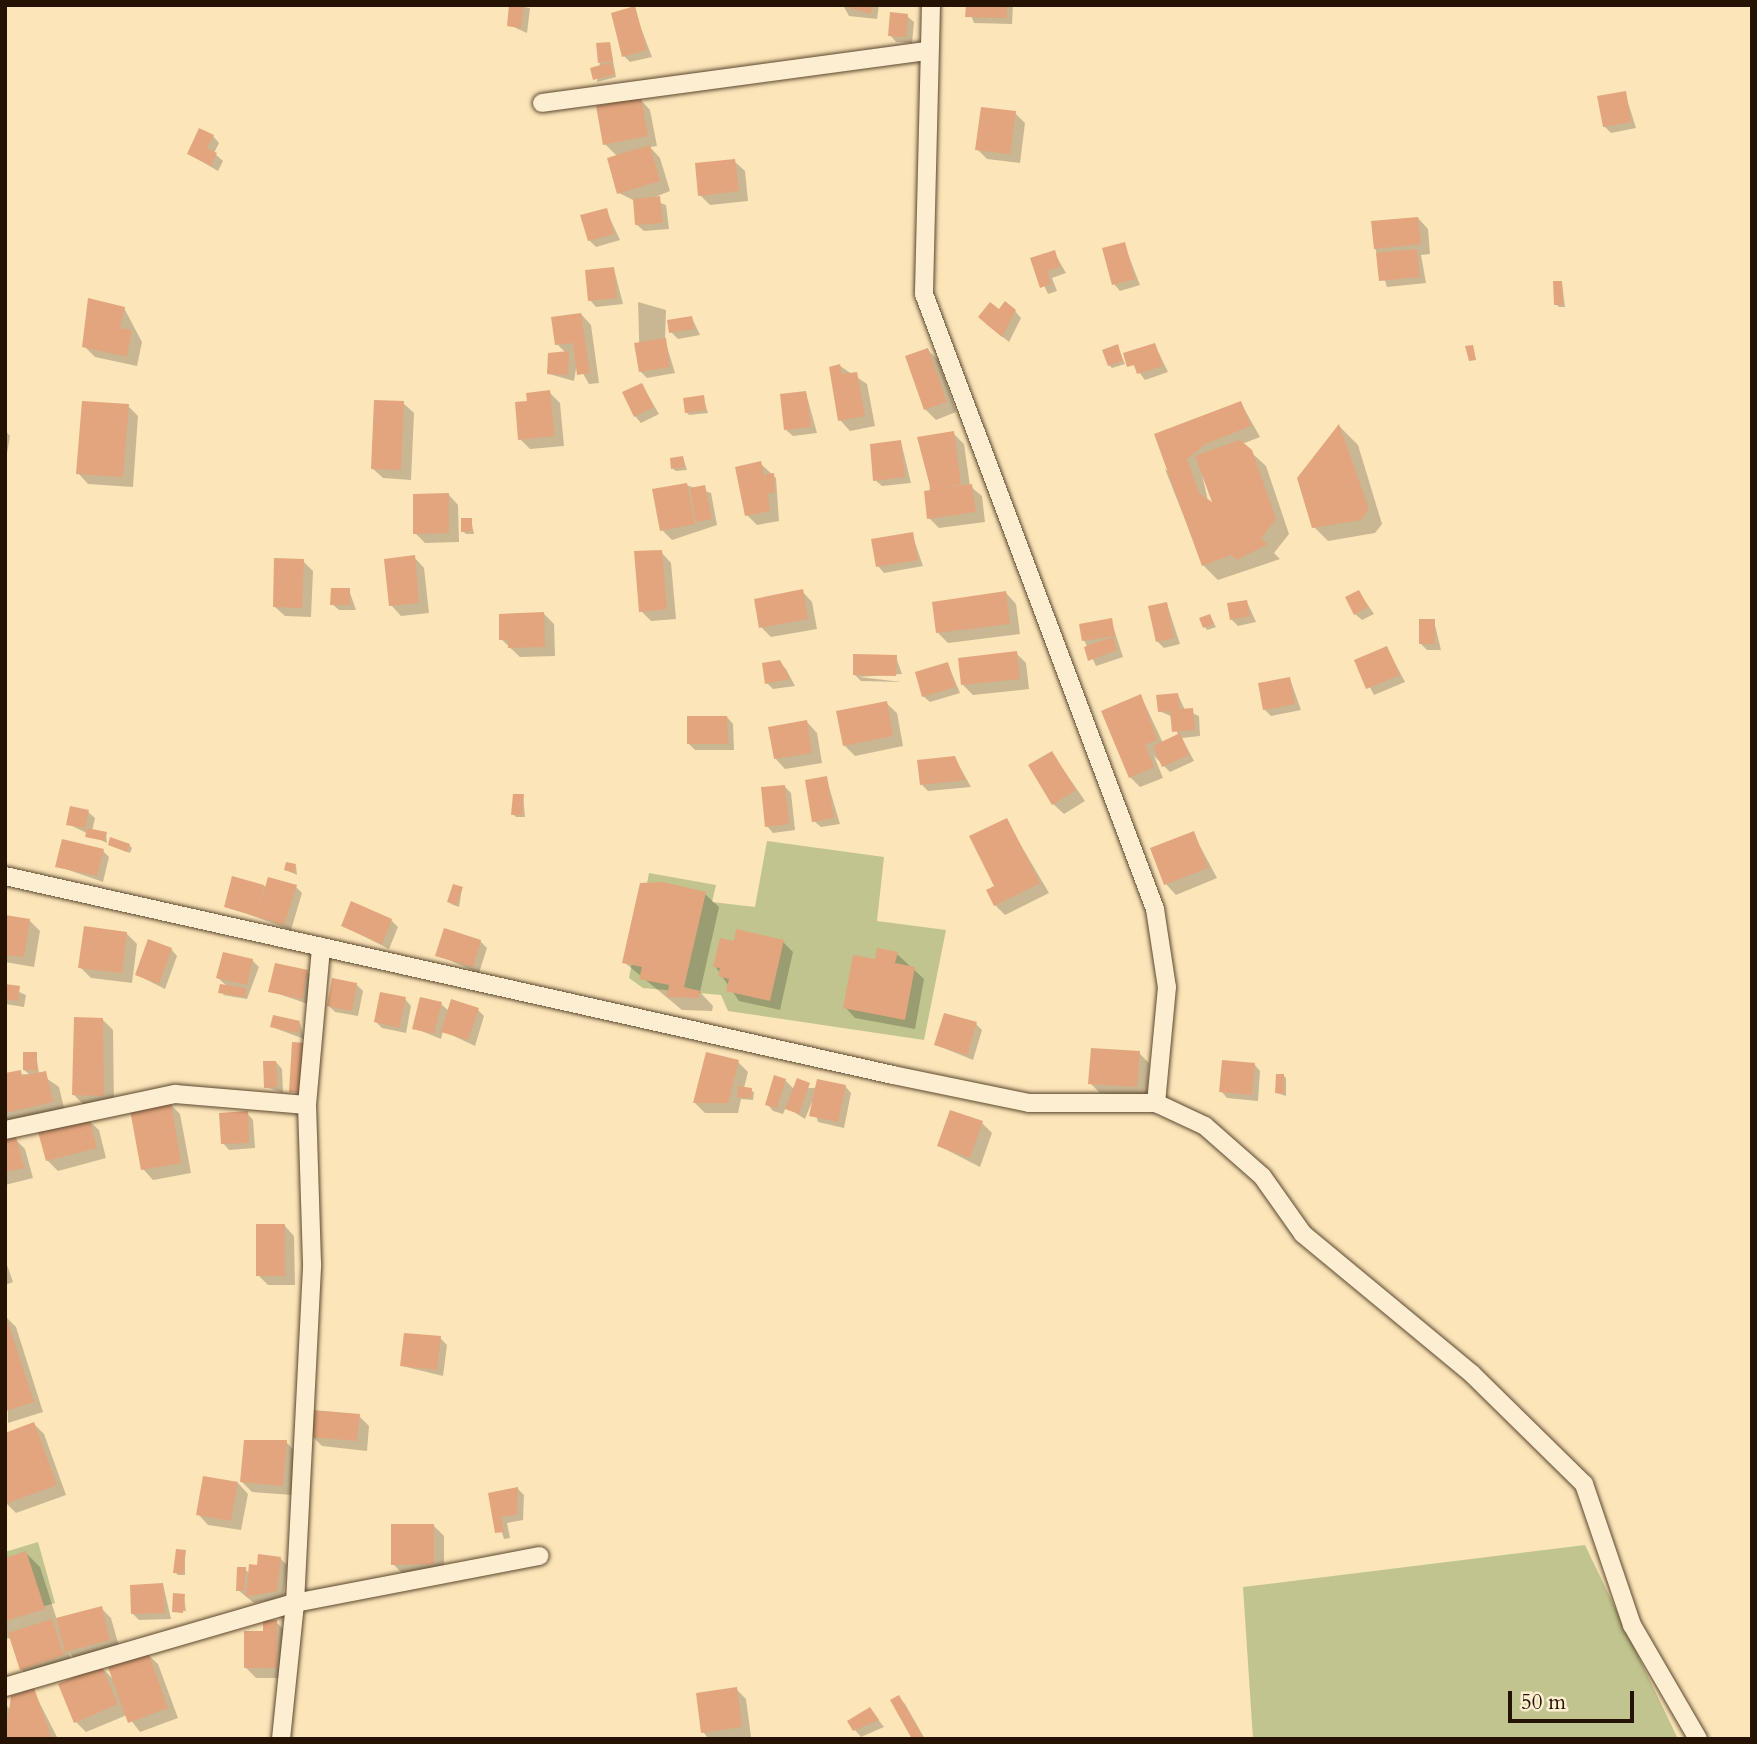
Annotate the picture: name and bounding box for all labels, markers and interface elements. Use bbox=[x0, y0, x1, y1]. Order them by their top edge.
scale bar bbox=[1512, 1678, 1638, 1722]
text: 50 m bbox=[1521, 1688, 1566, 1717]

